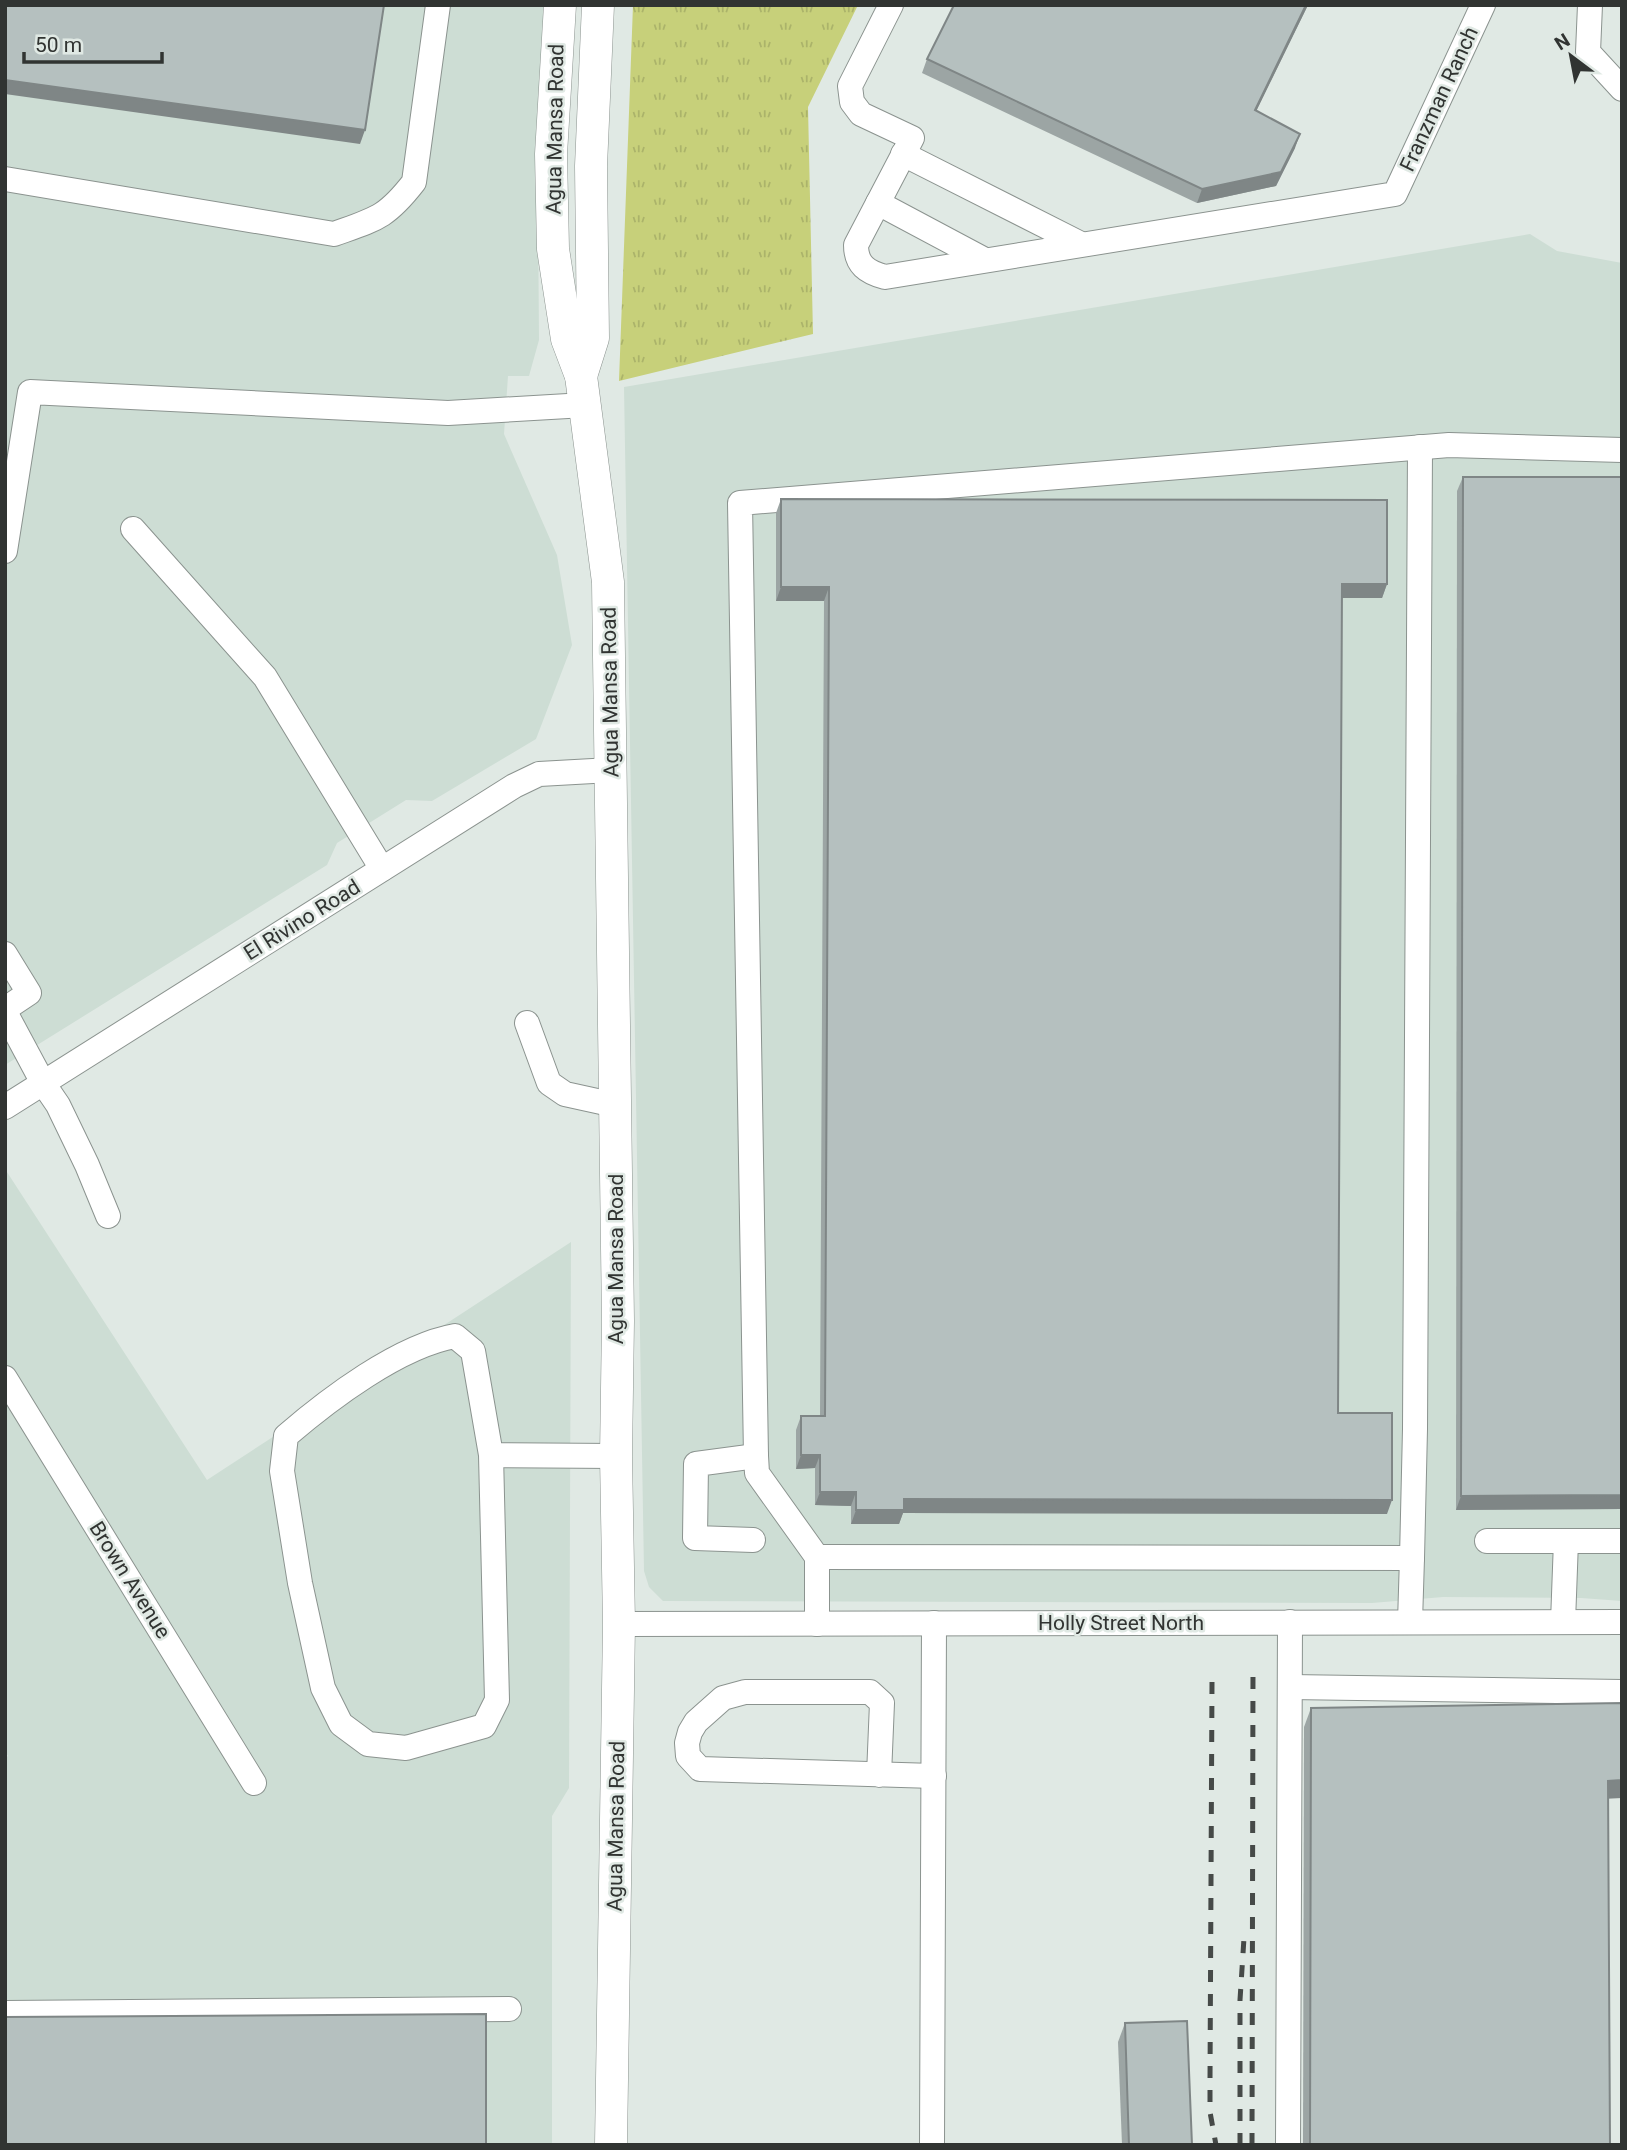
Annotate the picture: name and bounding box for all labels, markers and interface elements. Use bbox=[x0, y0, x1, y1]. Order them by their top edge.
scale bar bbox=[24, 21, 163, 65]
north arrow bbox=[1536, 21, 1606, 91]
street label: Franzman Ranch bbox=[1395, 23, 1483, 175]
text: N bbox=[1550, 29, 1574, 55]
text: 50 m bbox=[35, 33, 82, 57]
street label: Agua Mansa Road bbox=[542, 43, 568, 215]
street label: Agua Mansa Road bbox=[597, 606, 623, 778]
street label: El Rivino Road bbox=[239, 875, 365, 965]
street label: Agua Mansa Road bbox=[604, 1174, 628, 1344]
street label: Brown Avenue bbox=[85, 1517, 175, 1643]
street label: Holly Street North bbox=[1038, 1611, 1204, 1635]
street label: Agua Mansa Road bbox=[603, 1740, 629, 1912]

